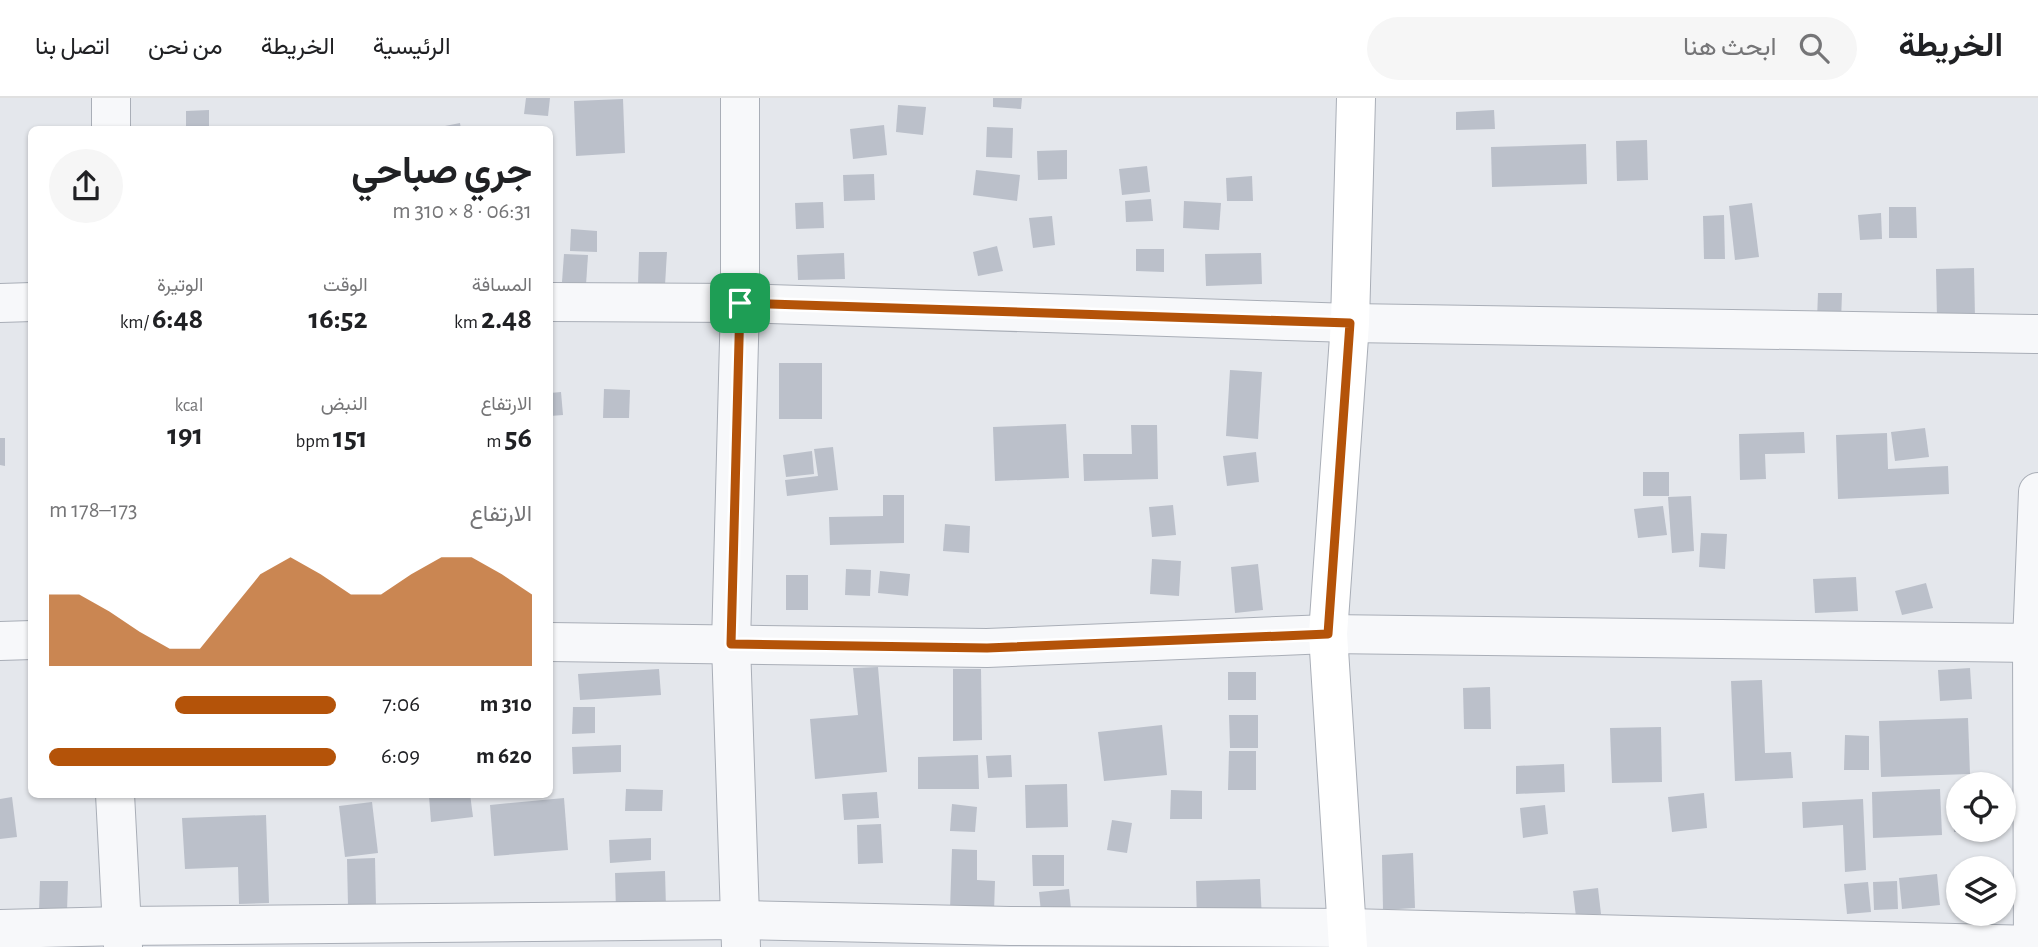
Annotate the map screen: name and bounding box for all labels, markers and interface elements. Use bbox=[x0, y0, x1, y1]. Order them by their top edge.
search box bbox=[1367, 17, 1857, 80]
icon: search bbox=[1795, 29, 1833, 67]
text: الخريطة bbox=[1899, 30, 2003, 63]
text: ابحث هنا bbox=[1683, 34, 1777, 60]
text: اتصل بنا bbox=[35, 35, 110, 59]
text: من نحن bbox=[148, 35, 223, 59]
text: الخريطة bbox=[261, 35, 335, 59]
text: الرئيسية bbox=[373, 35, 450, 59]
button: share bbox=[49, 149, 123, 223]
text: جري صباحي bbox=[351, 153, 532, 191]
text: 06:31 · 8 × 310 m bbox=[392, 200, 532, 223]
pin bbox=[710, 273, 770, 333]
text: الوتيرة bbox=[157, 276, 203, 295]
text: الوقت bbox=[323, 276, 368, 295]
text: المسافة bbox=[472, 276, 532, 295]
icon: arrive bbox=[721, 284, 759, 322]
text: 6:48 bbox=[152, 304, 203, 334]
text: 16:52 bbox=[308, 304, 368, 334]
text: 2.48 bbox=[481, 304, 532, 334]
text: /km bbox=[120, 313, 152, 332]
text: km bbox=[454, 313, 481, 332]
text: النبض bbox=[321, 395, 368, 414]
text: الارتفاع bbox=[480, 395, 532, 414]
text: kcal bbox=[174, 396, 203, 415]
text: 191 bbox=[167, 420, 203, 450]
text: 151 bbox=[333, 423, 368, 453]
text: 56 bbox=[505, 423, 532, 453]
text: bpm bbox=[296, 432, 333, 451]
text: m bbox=[486, 432, 505, 451]
text: 173–178 m bbox=[49, 499, 138, 522]
text: الارتفاع bbox=[470, 503, 532, 526]
text: 7:06 bbox=[382, 693, 420, 716]
text: 310 m bbox=[480, 693, 532, 716]
text: 6:09 bbox=[381, 745, 420, 768]
text: 620 m bbox=[476, 745, 532, 768]
map controls bbox=[1946, 772, 2016, 926]
button: locate bbox=[1946, 772, 2016, 842]
button: layers bbox=[1946, 856, 2016, 926]

